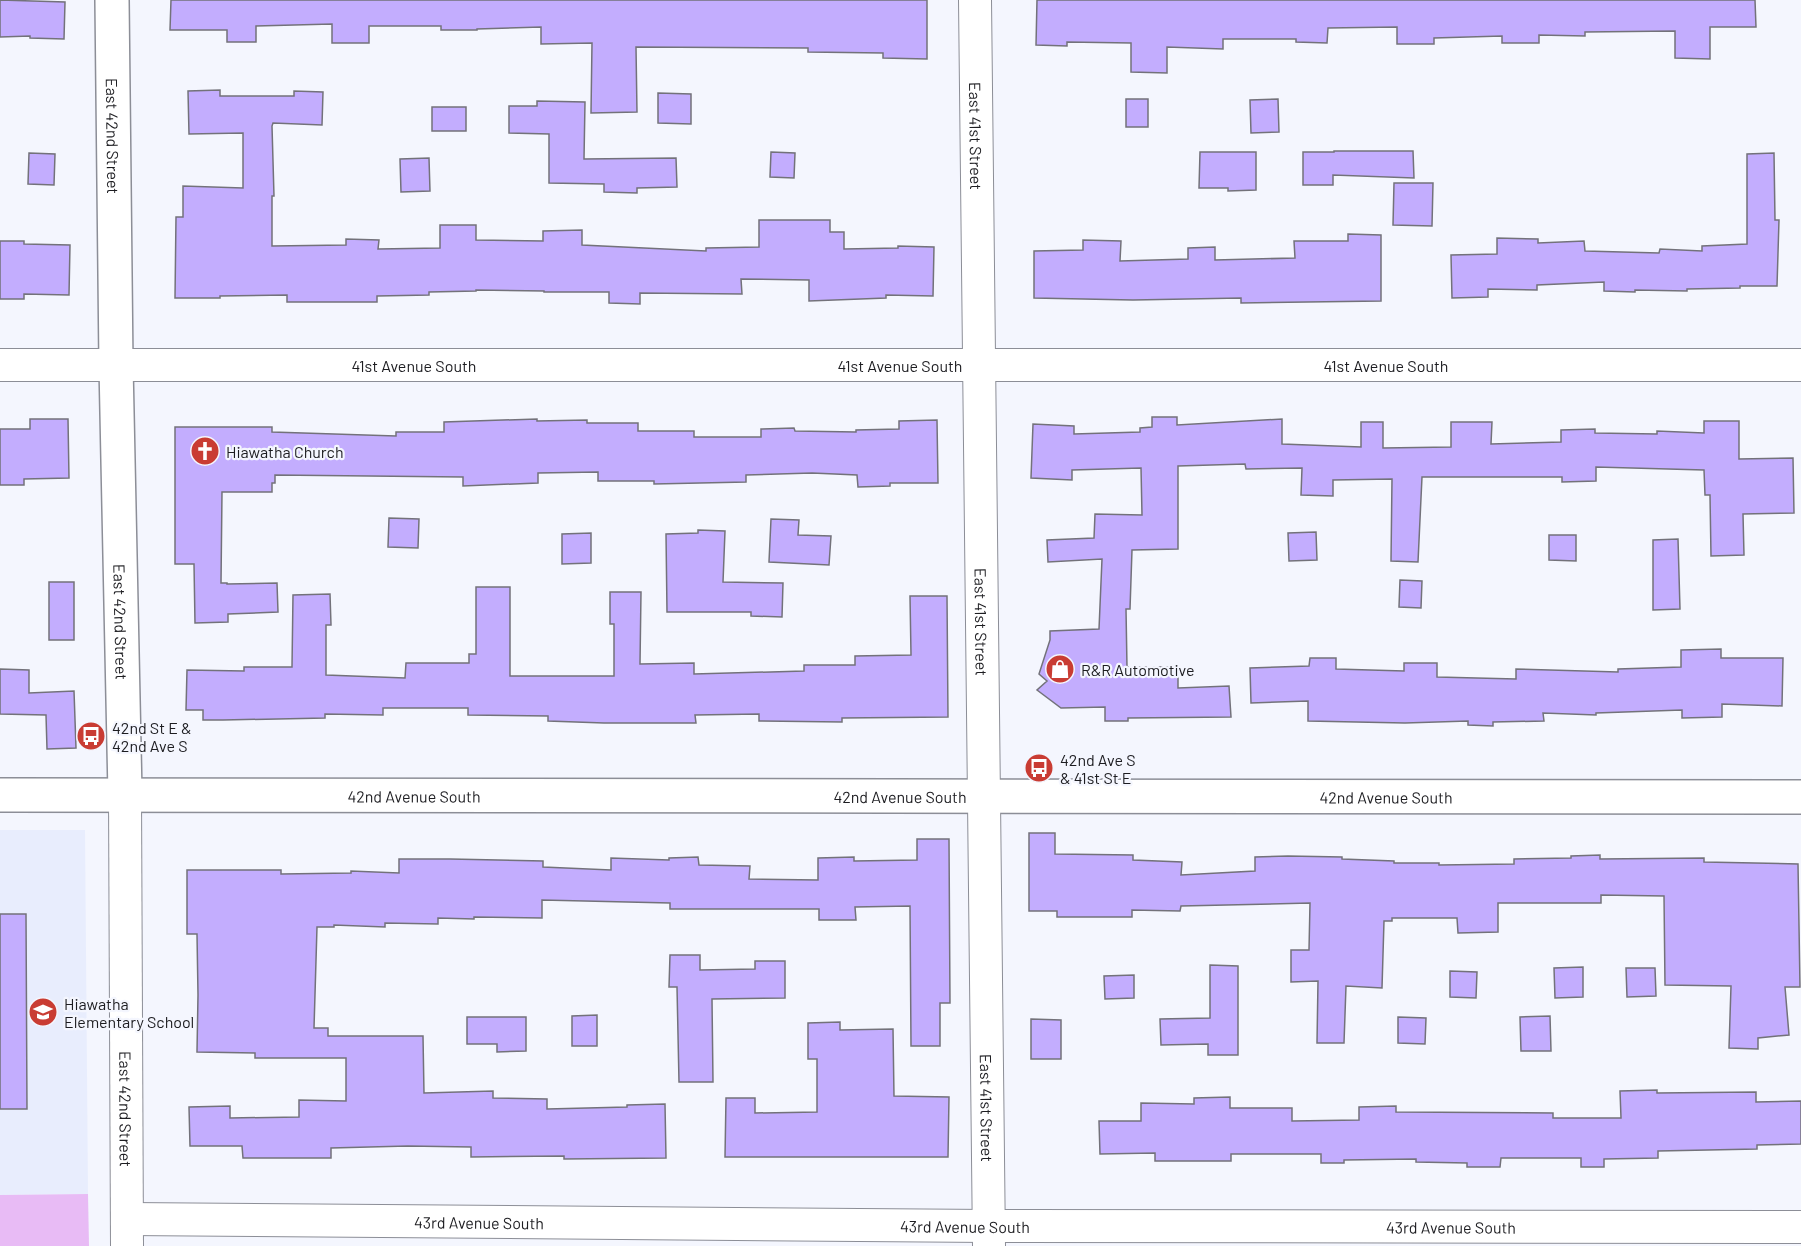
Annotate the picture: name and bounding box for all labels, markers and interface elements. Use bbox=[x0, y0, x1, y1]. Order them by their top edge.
street label: East 42nd Street bbox=[103, 78, 124, 194]
street label: East 41st Street bbox=[966, 82, 987, 190]
street label: 41st Avenue South bbox=[352, 356, 476, 375]
street label: 41st Avenue South bbox=[838, 356, 962, 375]
street label: 41st Avenue South bbox=[1324, 356, 1448, 375]
church icon: Hiawatha Church bbox=[189, 435, 221, 467]
place label: Hiawatha Church bbox=[226, 442, 344, 461]
street label: East 42nd Street bbox=[111, 564, 132, 680]
street label: East 41st Street bbox=[972, 568, 992, 676]
shop icon: R&R Automotive bbox=[1044, 653, 1076, 685]
place label: R&R Automotive bbox=[1081, 660, 1194, 679]
place label: 42nd St E & 42nd Ave S bbox=[112, 718, 192, 755]
bus stop icon: 42nd St E & 42nd Ave S bbox=[75, 720, 107, 752]
place label: 42nd Ave S & 41st St E bbox=[1060, 750, 1136, 787]
bus stop icon: 42nd Ave S & 41st St E bbox=[1023, 752, 1055, 784]
street label: 42nd Avenue South bbox=[347, 786, 481, 805]
street label: 42nd Avenue South bbox=[833, 786, 967, 806]
street label: 42nd Avenue South bbox=[1319, 787, 1453, 806]
place label: Hiawatha Elementary School bbox=[64, 994, 194, 1031]
school or university icon: Hiawatha Elementary School bbox=[27, 996, 59, 1028]
street label: East 42nd Street bbox=[117, 1051, 136, 1167]
street label: East 41st Street bbox=[977, 1054, 998, 1162]
street label: 43rd Avenue South bbox=[414, 1212, 544, 1232]
street label: 43rd Avenue South bbox=[900, 1216, 1030, 1236]
street label: 43rd Avenue South bbox=[1386, 1217, 1516, 1236]

